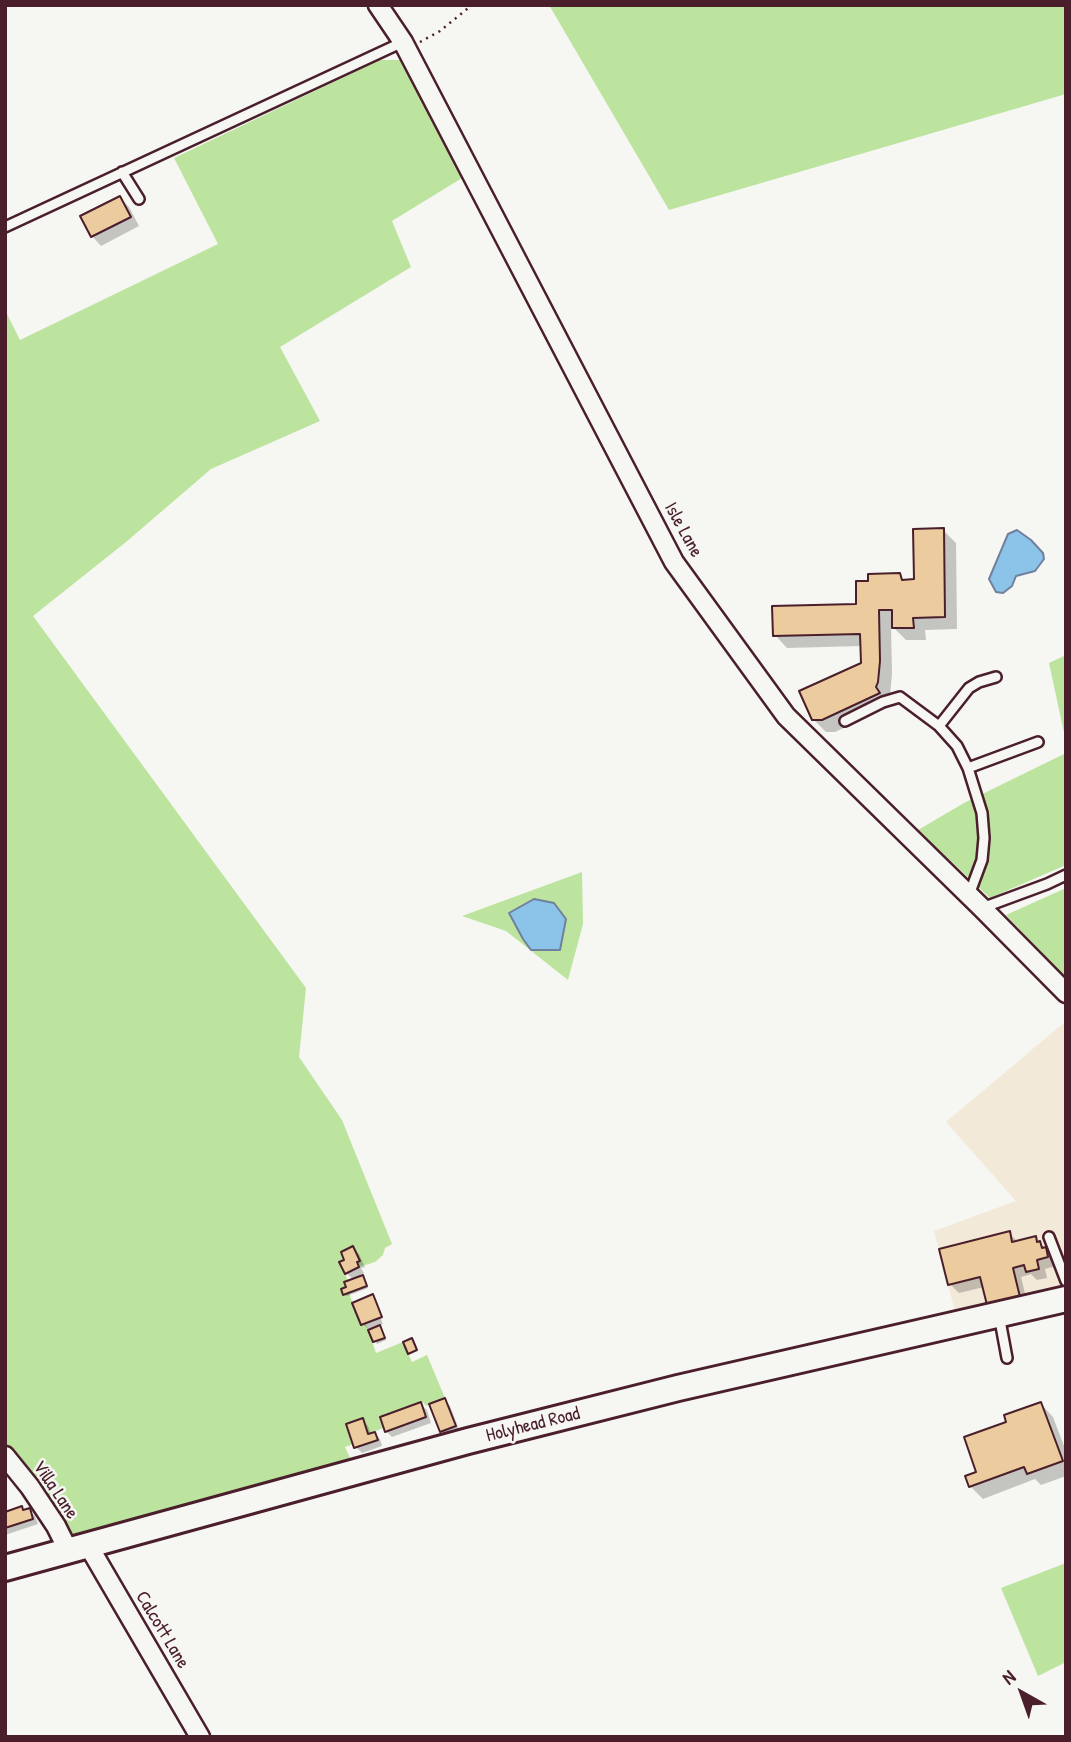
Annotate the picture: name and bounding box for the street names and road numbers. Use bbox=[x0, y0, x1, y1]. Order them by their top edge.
street label: Isle Lane bbox=[659, 498, 707, 562]
street label: Holyhead Road bbox=[484, 1402, 582, 1448]
street label: Villa Lane bbox=[27, 1456, 83, 1524]
street label: Calcott Lane bbox=[130, 1587, 194, 1673]

